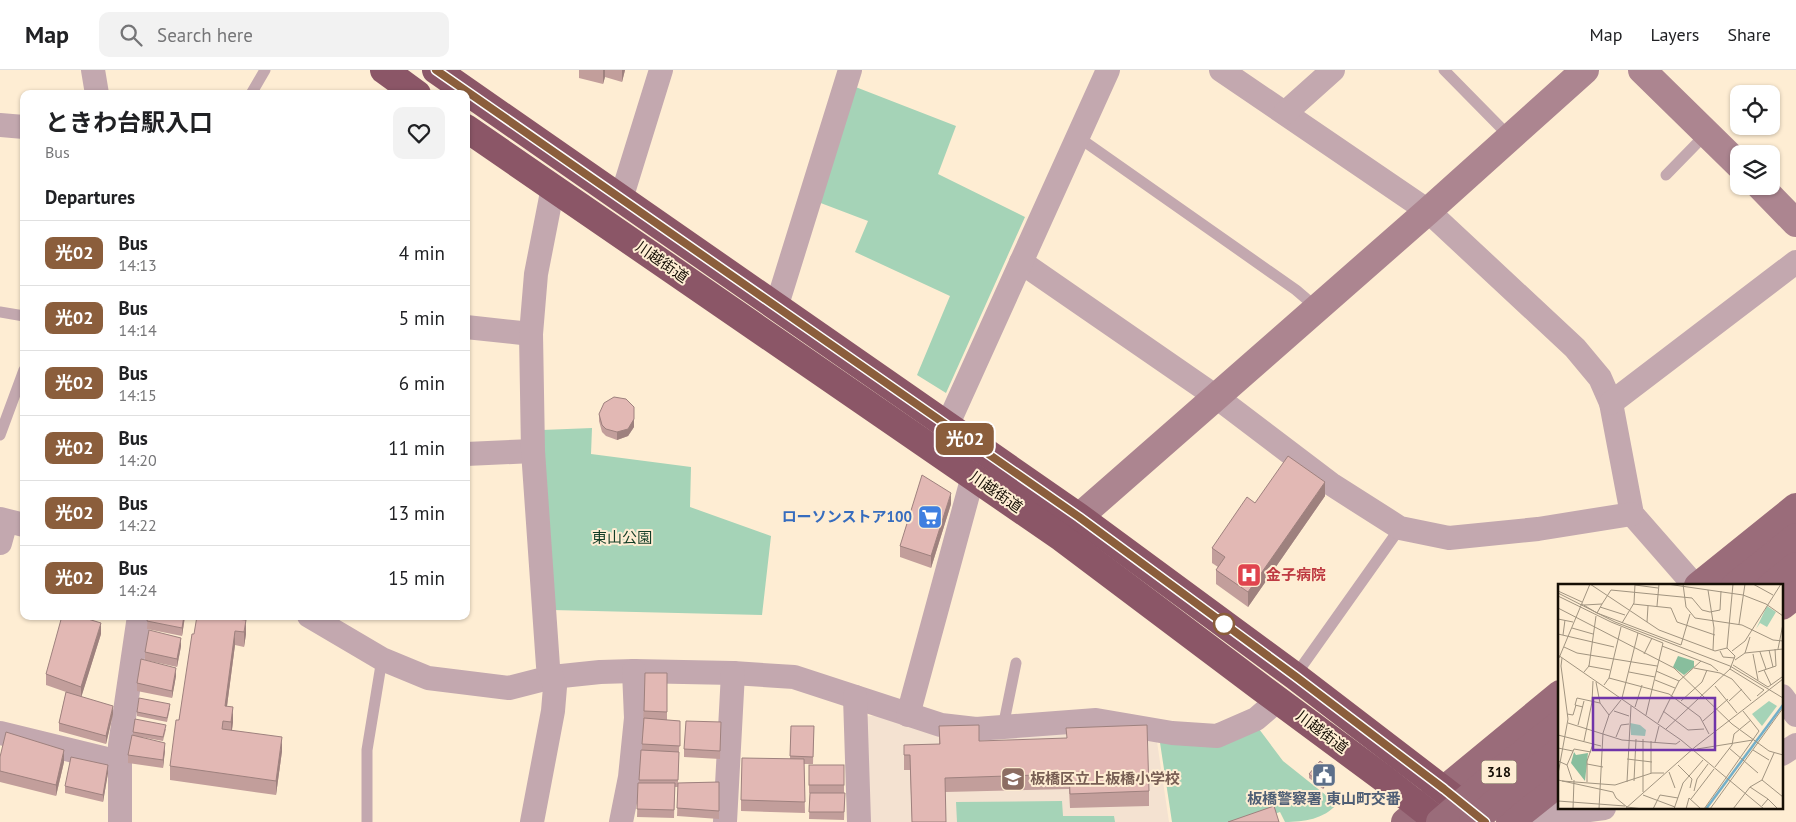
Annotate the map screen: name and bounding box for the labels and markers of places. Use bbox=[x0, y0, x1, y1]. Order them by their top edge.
supermarket icon: ローソンストア100 bbox=[917, 504, 943, 530]
place label: ローソンストア100 bbox=[782, 507, 912, 526]
hospital icon: 金子病院 bbox=[1236, 562, 1262, 588]
place label: 金子病院 bbox=[1266, 565, 1326, 584]
unlabelled marker bbox=[1213, 613, 1235, 635]
public building icon: 板橋警察署 東山町交番 bbox=[1311, 762, 1337, 788]
school or university icon: 板橋区立上板橋小学校 bbox=[1000, 766, 1026, 792]
place label: 板橋区立上板橋小学校 bbox=[1030, 769, 1180, 788]
place label: 板橋警察署 東山町交番 bbox=[1247, 789, 1401, 808]

